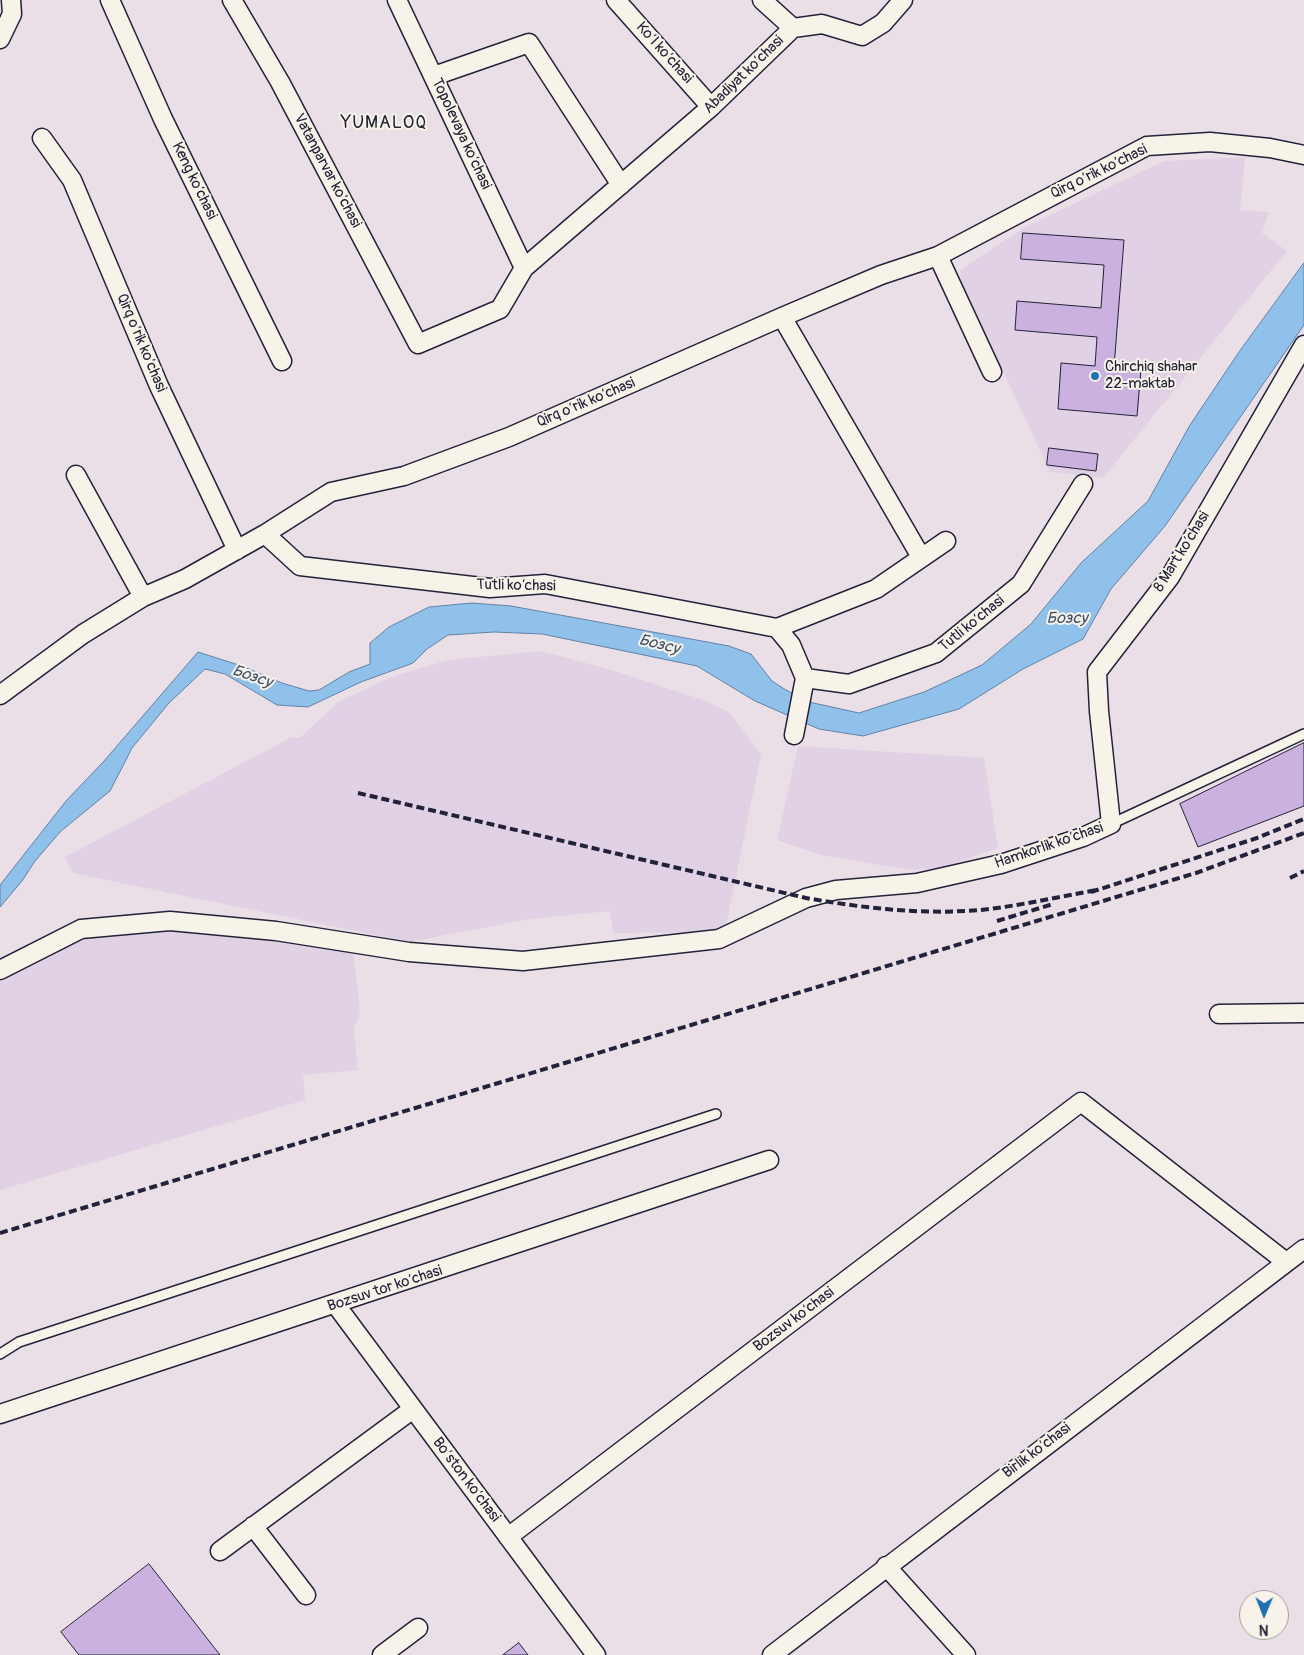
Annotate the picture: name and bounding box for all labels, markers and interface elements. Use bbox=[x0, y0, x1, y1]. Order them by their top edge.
street label: Ko‘l ko‘chasi bbox=[632, 19, 696, 87]
street label: Abadiyat ko‘chasi bbox=[700, 32, 788, 118]
street label: Topolevaya ko‘chasi bbox=[427, 75, 495, 193]
street label: Vatanparvar ko‘chasi bbox=[289, 111, 365, 231]
district label: YUMALOQ bbox=[340, 112, 428, 134]
street label: Keng ko‘chasi bbox=[168, 139, 220, 223]
street label: Qirq o‘rik ko‘chasi bbox=[1048, 141, 1150, 203]
street label: Qirq o‘rik ko‘chasi bbox=[112, 291, 170, 395]
place label: Chirchiq shahar 22-maktab bbox=[1105, 358, 1197, 393]
marker: Chirchiq shahar 22-maktab bbox=[1089, 370, 1101, 382]
street label: Qirq o‘rik ko‘chasi bbox=[534, 374, 638, 432]
street label: 8 Mart ko‘chasi bbox=[1150, 508, 1214, 596]
street label: Tutli ko‘chasi bbox=[476, 576, 556, 596]
street label: Tutli ko‘chasi bbox=[935, 592, 1009, 656]
water label: Бозсу bbox=[1047, 609, 1087, 629]
water label: Бозсу bbox=[637, 631, 681, 659]
water label: Бозсу bbox=[230, 661, 274, 693]
street label: Hamkorlik ko‘chasi bbox=[992, 819, 1106, 873]
street label: Bozsuv tor ko‘chasi bbox=[325, 1262, 445, 1316]
street label: Bozsuv ko‘chasi bbox=[750, 1284, 838, 1356]
street label: Birlik ko‘chasi bbox=[999, 1420, 1075, 1482]
street label: Bo‘ston ko‘chasi bbox=[428, 1434, 504, 1526]
north arrow bbox=[1239, 1590, 1289, 1640]
text: N bbox=[1259, 1621, 1269, 1638]

